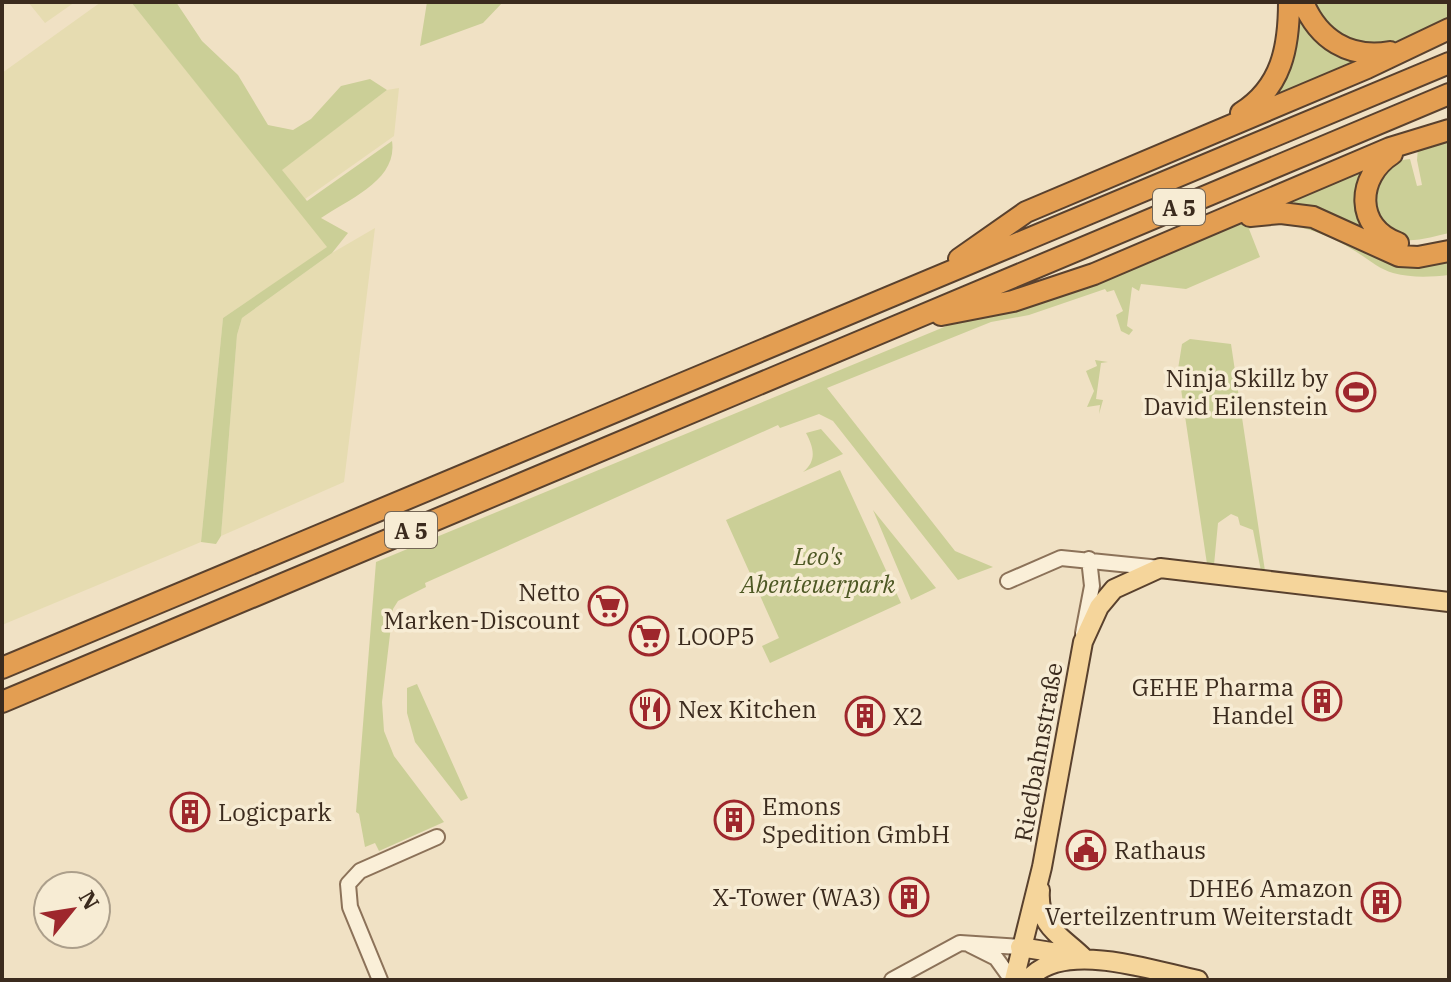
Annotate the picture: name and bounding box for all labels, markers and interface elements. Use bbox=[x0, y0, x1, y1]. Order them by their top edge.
road number: A 5 bbox=[1153, 189, 1205, 225]
place label: Ninja Skillz by David Eilenstein bbox=[1144, 362, 1328, 422]
sports icon: Ninja Skillz by David Eilenstein bbox=[1335, 371, 1377, 413]
road number: A 5 bbox=[385, 512, 437, 548]
park label: Leo's Abenteuerpark bbox=[739, 540, 896, 600]
place label: Netto Marken-Discount bbox=[383, 576, 580, 636]
supermarket icon: Netto Marken-Discount bbox=[587, 585, 629, 627]
supermarket icon: LOOP5 bbox=[628, 615, 670, 657]
place label: LOOP5 bbox=[677, 620, 755, 652]
street label: Riedbahnstraße bbox=[1006, 660, 1070, 844]
place label: GEHE Pharma Handel bbox=[1132, 671, 1294, 731]
building icon: GEHE Pharma Handel bbox=[1301, 680, 1343, 722]
restaurant icon: Nex Kitchen bbox=[629, 688, 671, 730]
place label: Nex Kitchen bbox=[678, 693, 817, 725]
building icon: X2 bbox=[844, 695, 886, 737]
place label: X2 bbox=[893, 700, 923, 732]
place label: Emons Spedition GmbH bbox=[762, 790, 950, 850]
building icon: Logicpark bbox=[169, 791, 211, 833]
place label: Logicpark bbox=[218, 796, 332, 828]
building icon: Emons Spedition GmbH bbox=[713, 799, 755, 841]
public building icon: Rathaus bbox=[1065, 829, 1107, 871]
place label: Rathaus bbox=[1114, 834, 1206, 866]
north arrow bbox=[32, 870, 112, 950]
place label: DHE6 Amazon Verteilzentrum Weiterstadt bbox=[1045, 872, 1353, 932]
building icon: X-Tower (WA3) bbox=[888, 876, 930, 918]
place label: X-Tower (WA3) bbox=[713, 881, 881, 913]
building icon: DHE6 Amazon Verteilzentrum Weiterstadt bbox=[1360, 881, 1402, 923]
text: N bbox=[73, 885, 107, 915]

